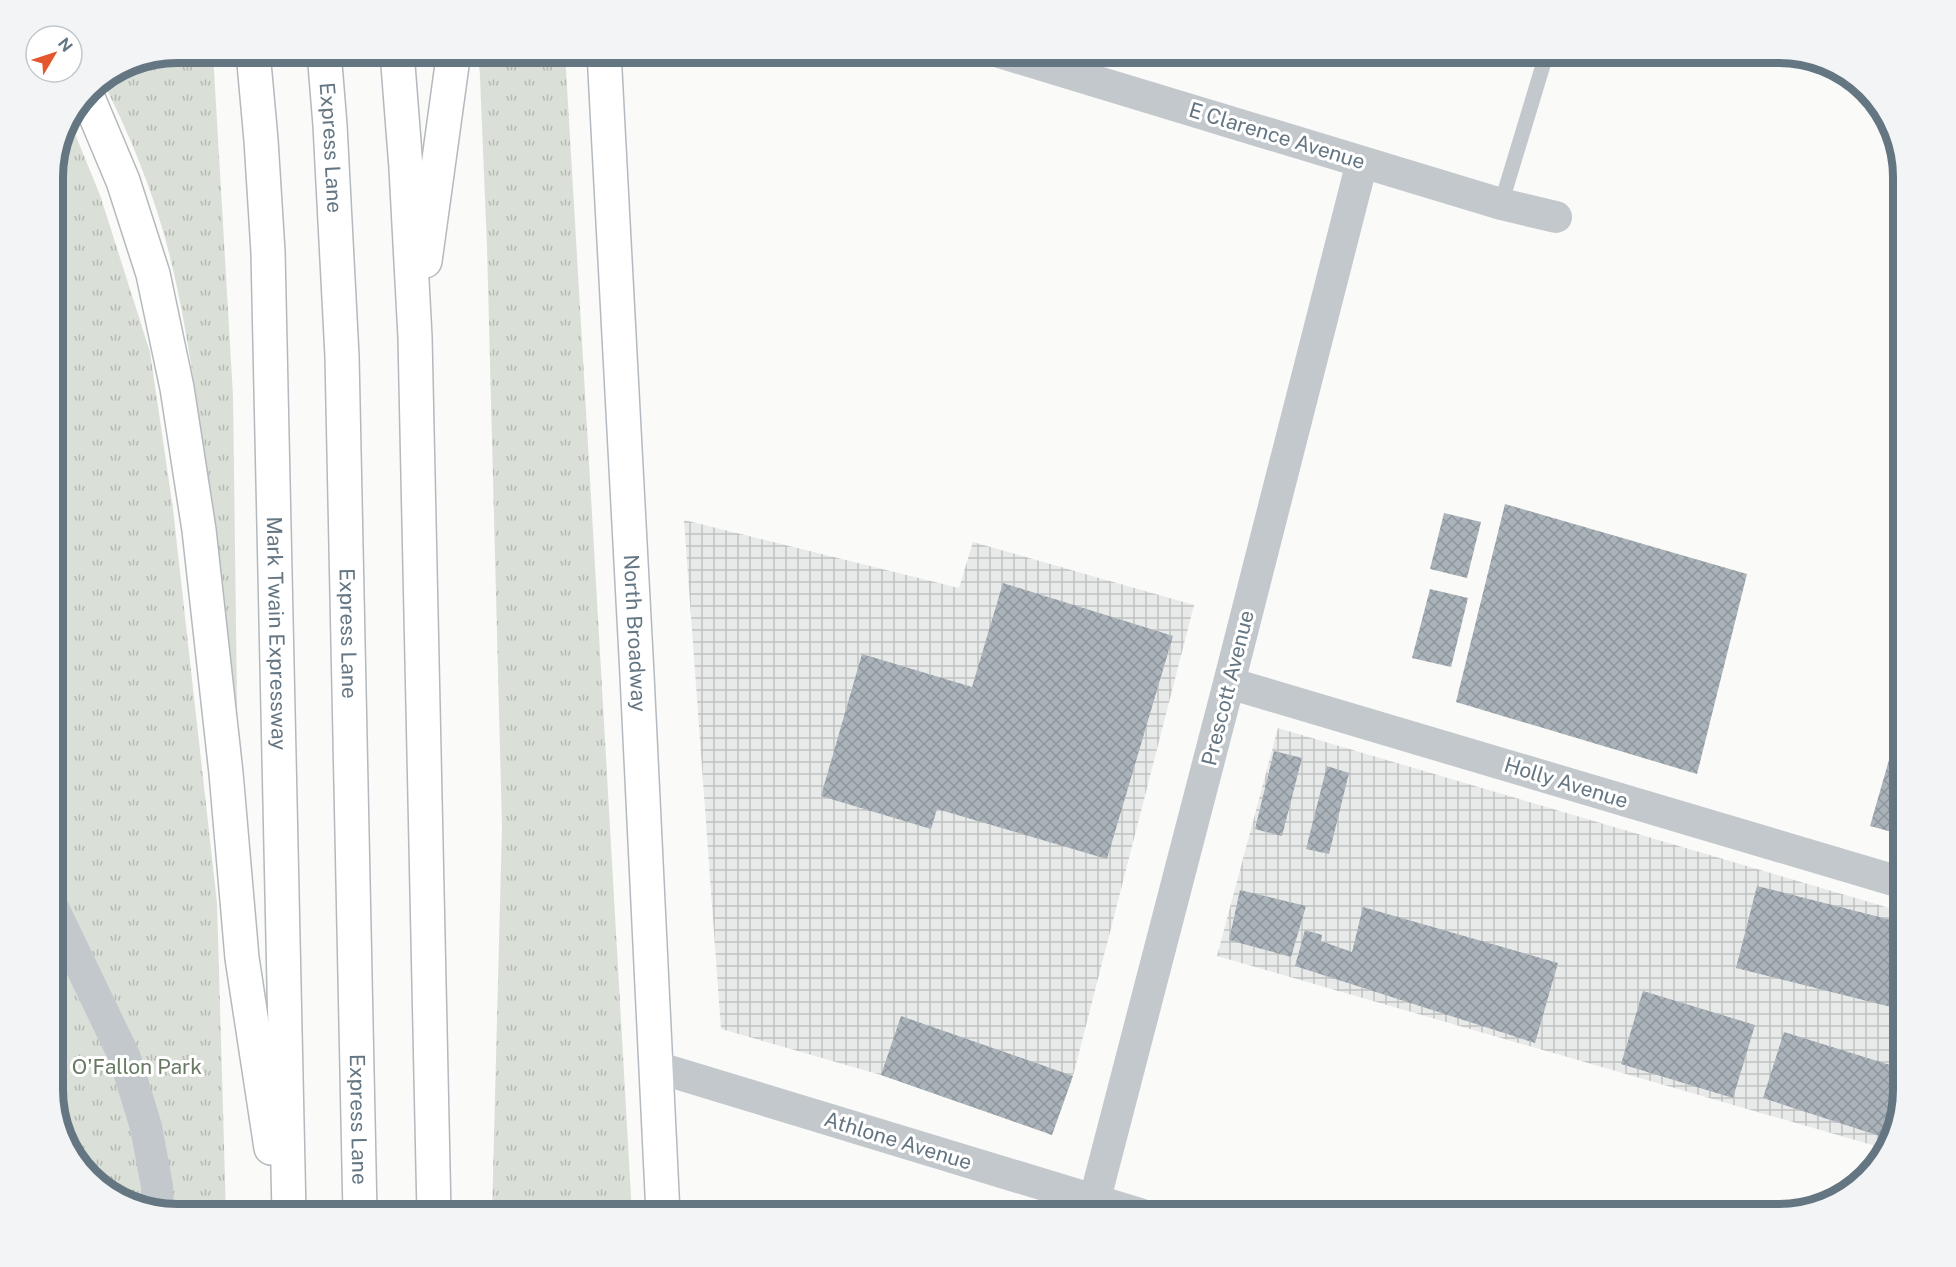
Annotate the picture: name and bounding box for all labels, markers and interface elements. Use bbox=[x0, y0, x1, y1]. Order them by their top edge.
north arrow bbox=[24, 24, 84, 84]
text: N bbox=[54, 34, 77, 56]
street label: Express Lane bbox=[315, 81, 348, 214]
street label: E Clarence Avenue bbox=[1186, 97, 1368, 174]
street label: Mark Twain Expressway bbox=[262, 516, 292, 751]
street label: North Broadway bbox=[619, 554, 652, 712]
street label: Express Lane bbox=[334, 568, 362, 699]
street label: Prescott Avenue bbox=[1196, 608, 1259, 768]
street label: Holly Avenue bbox=[1501, 752, 1631, 813]
park label: O'Fallon Park bbox=[72, 1054, 202, 1079]
street label: Express Lane bbox=[345, 1054, 372, 1185]
street label: Athlone Avenue bbox=[821, 1106, 975, 1175]

